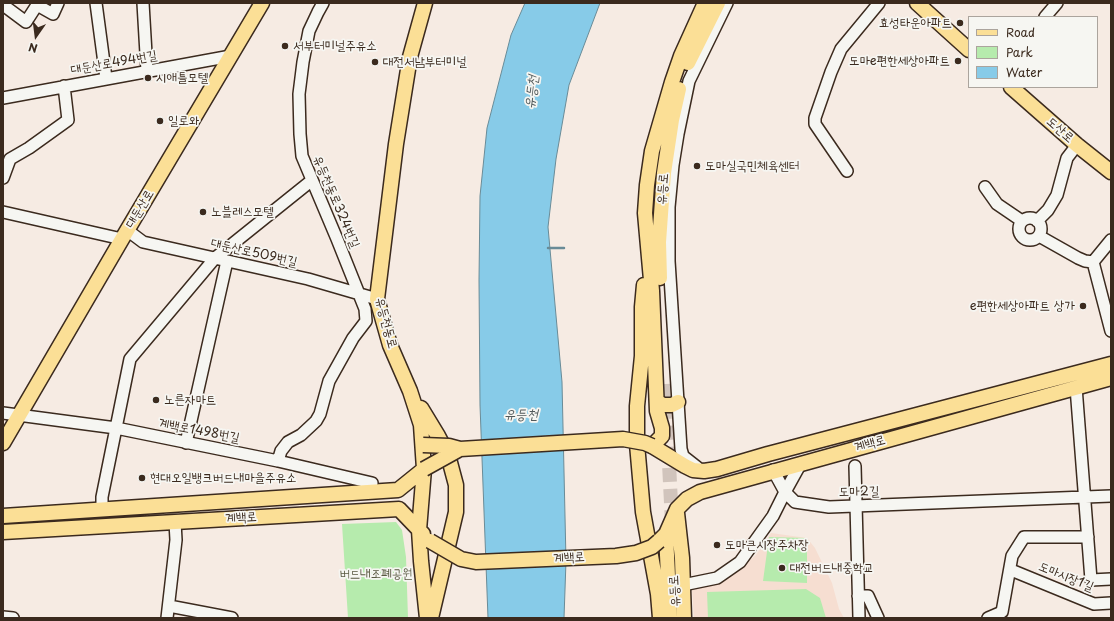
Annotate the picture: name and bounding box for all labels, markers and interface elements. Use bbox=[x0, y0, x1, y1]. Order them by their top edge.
place label: 효성타운아파트 bbox=[879, 15, 952, 31]
north arrow bbox=[16, 16, 56, 56]
legend bbox=[968, 16, 1098, 88]
marker: 효성타운아파트 bbox=[955, 18, 965, 28]
text: Road bbox=[1006, 23, 1035, 41]
place label: 서부터미널주유소 bbox=[293, 38, 377, 54]
text: N bbox=[27, 39, 39, 57]
marker: 서부터미널주유소 bbox=[280, 41, 290, 51]
text: Park bbox=[1006, 43, 1033, 61]
street label: 대둔산로494번길 bbox=[70, 48, 158, 78]
place label: 도마e편한세상아파트 bbox=[849, 53, 950, 69]
place label: 대전서남부터미널 bbox=[383, 54, 467, 70]
marker: 도마e편한세상아파트 bbox=[953, 56, 963, 66]
marker: 대전서남부터미널 bbox=[370, 57, 380, 67]
text: Water bbox=[1006, 63, 1042, 81]
place label: 시애틀모텔 bbox=[156, 70, 208, 86]
marker: 시애틀모텔 bbox=[143, 73, 153, 83]
water label: 유등천 bbox=[522, 74, 542, 110]
place label: 일로와 bbox=[168, 113, 199, 129]
street label: 도산로 bbox=[1043, 114, 1077, 146]
marker: 일로와 bbox=[155, 116, 165, 126]
street label: 유등천동로324번길 bbox=[309, 153, 363, 251]
place label: 도마실국민체육센터 bbox=[705, 158, 799, 174]
marker: 도마실국민체육센터 bbox=[692, 161, 702, 171]
street label: 유등로 bbox=[654, 173, 672, 205]
street label: 대둔산로 bbox=[123, 187, 157, 231]
place label: 노블레스모텔 bbox=[211, 204, 274, 220]
marker: 노블레스모텔 bbox=[198, 207, 208, 217]
street label: 대둔산로509번길 bbox=[209, 235, 299, 271]
street label: 유등천동로 bbox=[372, 296, 400, 350]
place label: e편한세상아파트 상가 bbox=[970, 298, 1075, 314]
marker: e편한세상아파트 상가 bbox=[1078, 301, 1088, 311]
place label: 노른자마트 bbox=[164, 392, 216, 408]
marker: 노른자마트 bbox=[151, 395, 161, 405]
water label: 유등천 bbox=[504, 407, 538, 423]
street label: 계백로1498번길 bbox=[157, 415, 241, 447]
street label: 계백로 bbox=[853, 432, 887, 456]
place label: 현대오일뱅크버드내마을주유소 bbox=[150, 470, 296, 486]
marker: 현대오일뱅크버드내마을주유소 bbox=[137, 473, 147, 483]
street label: 도마2길 bbox=[839, 484, 879, 500]
street label: 계백로 bbox=[225, 509, 257, 527]
place label: 도마큰시장주차장 bbox=[725, 537, 809, 553]
marker: 도마큰시장주차장 bbox=[712, 540, 722, 550]
street label: 계백로 bbox=[553, 549, 585, 567]
street label: 도마시장1길 bbox=[1036, 559, 1096, 595]
place label: 대전버드내중학교 bbox=[790, 560, 874, 576]
marker: 대전버드내중학교 bbox=[777, 563, 787, 573]
park label: 버드내조폐공원 bbox=[339, 566, 413, 582]
street label: 유등로 bbox=[666, 575, 684, 607]

